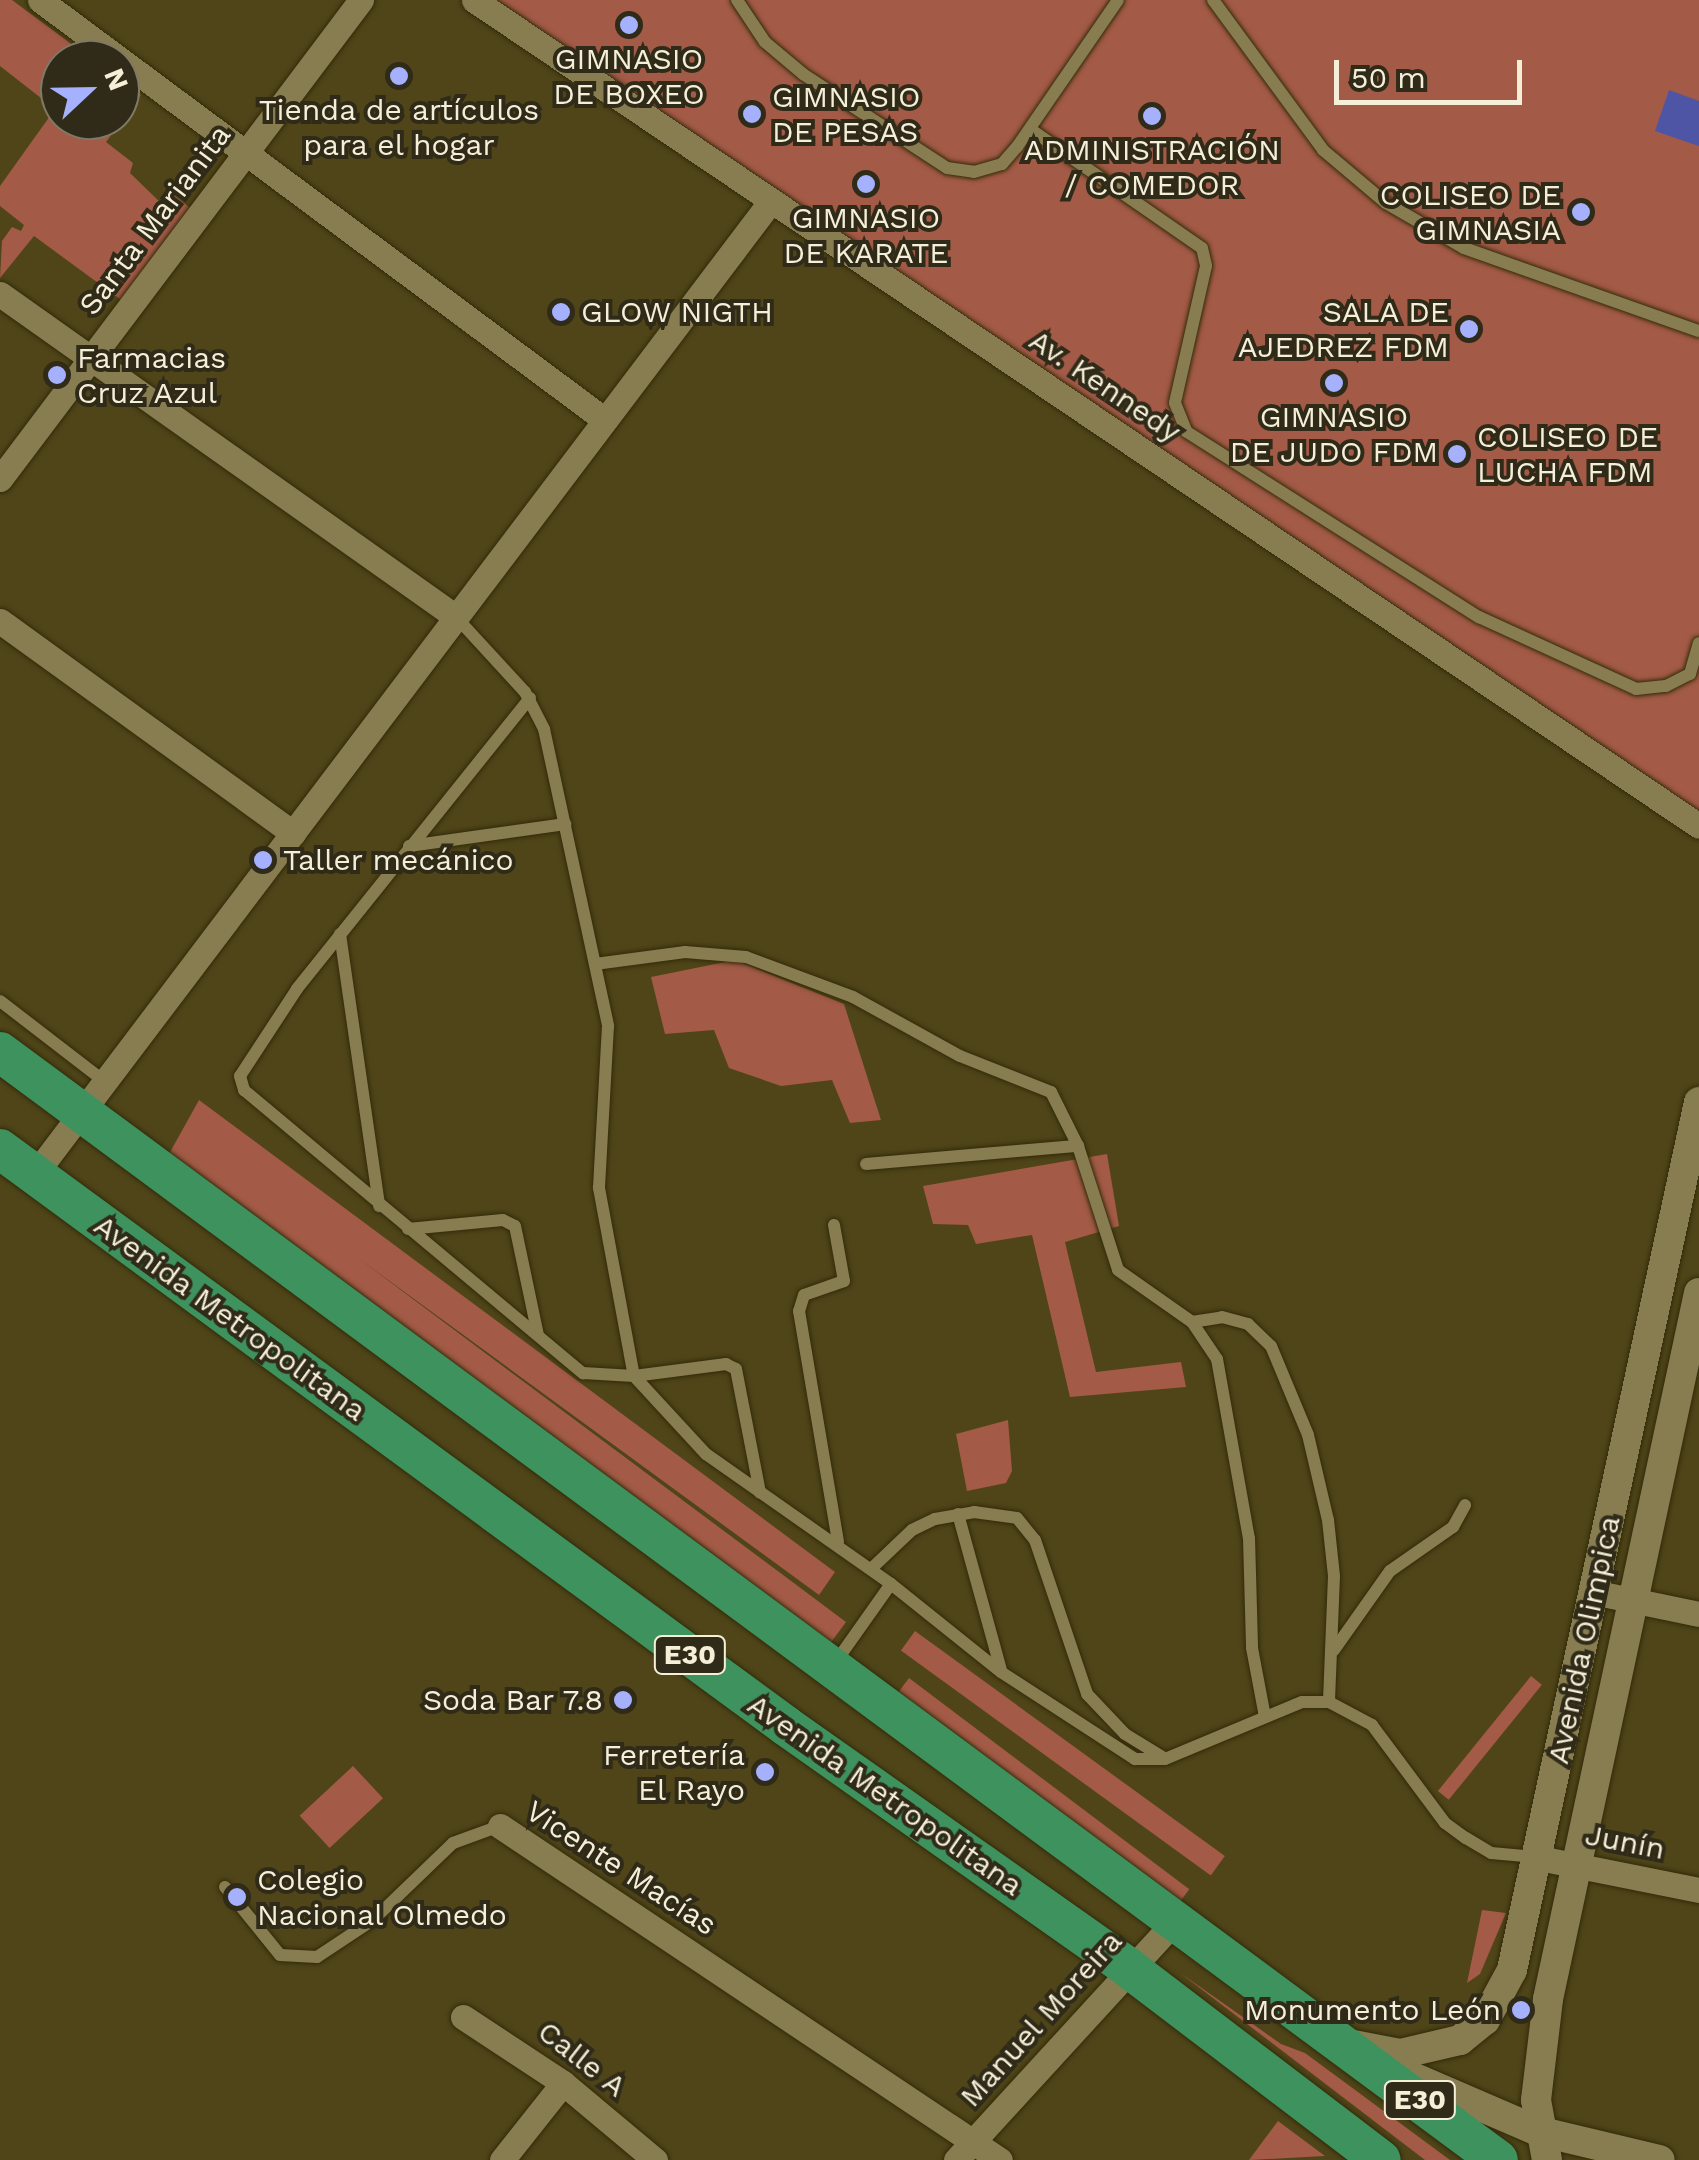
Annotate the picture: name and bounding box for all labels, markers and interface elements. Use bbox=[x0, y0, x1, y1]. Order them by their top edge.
marker: GIMNASIO DE BOXEO bbox=[618, 14, 640, 36]
north arrow bbox=[40, 40, 140, 140]
scale bar bbox=[1339, 40, 1526, 102]
place label: GIMNASIO DE BOXEO bbox=[553, 41, 705, 112]
text: 50 m bbox=[1351, 60, 1426, 95]
text: N bbox=[97, 64, 136, 95]
marker: Tienda de artículos para el hogar bbox=[388, 65, 410, 87]
place label: GIMNASIO DE PESAS bbox=[772, 79, 920, 150]
place label: Tienda de artículos para el hogar bbox=[258, 92, 540, 162]
marker: GIMNASIO DE PESAS bbox=[741, 103, 763, 125]
marker: ADMINISTRACIÓN / COMEDOR bbox=[1141, 105, 1163, 127]
street label: Santa Marianita bbox=[71, 117, 239, 323]
place label: ADMINISTRACIÓN / COMEDOR bbox=[1024, 132, 1280, 202]
marker: GIMNASIO DE KARATE bbox=[855, 173, 877, 195]
place label: COLISEO DE GIMNASIA bbox=[1380, 177, 1561, 248]
place label: GIMNASIO DE KARATE bbox=[784, 200, 948, 270]
marker: COLISEO DE GIMNASIA bbox=[1570, 201, 1592, 223]
place label: GLOW NIGTH bbox=[581, 294, 774, 330]
place label: SALA DE AJEDREZ FDM bbox=[1238, 294, 1449, 364]
marker: GLOW NIGTH bbox=[550, 301, 572, 323]
marker: SALA DE AJEDREZ FDM bbox=[1458, 318, 1480, 340]
street label: Av. Kennedy bbox=[1022, 322, 1188, 450]
place label: Farmacias Cruz Azul bbox=[77, 340, 226, 410]
marker: Farmacias Cruz Azul bbox=[46, 364, 68, 386]
marker: GIMNASIO DE JUDO FDM bbox=[1323, 372, 1345, 394]
place label: GIMNASIO DE JUDO FDM bbox=[1229, 399, 1439, 470]
place label: COLISEO DE LUCHA FDM bbox=[1477, 419, 1658, 490]
marker: COLISEO DE LUCHA FDM bbox=[1446, 443, 1468, 465]
place label: Taller mecánico bbox=[283, 842, 514, 878]
marker: Taller mecánico bbox=[252, 849, 274, 871]
street label: Avenida Metropolitana bbox=[87, 1207, 373, 1429]
street label: Avenida Olimpica bbox=[1540, 1512, 1628, 1768]
road number: E30 bbox=[652, 1632, 728, 1678]
place label: Soda Bar 7.8 bbox=[420, 1682, 603, 1718]
street label: Avenida Metropolitana bbox=[740, 1686, 1030, 1904]
marker: Soda Bar 7.8 bbox=[612, 1689, 634, 1711]
place label: Ferretería El Rayo bbox=[603, 1737, 745, 1808]
marker: Ferretería El Rayo bbox=[754, 1761, 776, 1783]
street label: Vicente Macías bbox=[519, 1793, 723, 1943]
street label: Junín bbox=[1582, 1817, 1668, 1867]
place label: Colegio Nacional Olmedo bbox=[257, 1862, 508, 1932]
marker: Colegio Nacional Olmedo bbox=[226, 1886, 248, 1908]
street label: Manuel Moreira bbox=[952, 1923, 1130, 2115]
place label: Monumento León bbox=[1244, 1992, 1501, 2028]
marker: Monumento León bbox=[1510, 1999, 1532, 2021]
street label: Calle A bbox=[530, 2013, 634, 2105]
road number: E30 bbox=[1382, 2077, 1458, 2123]

